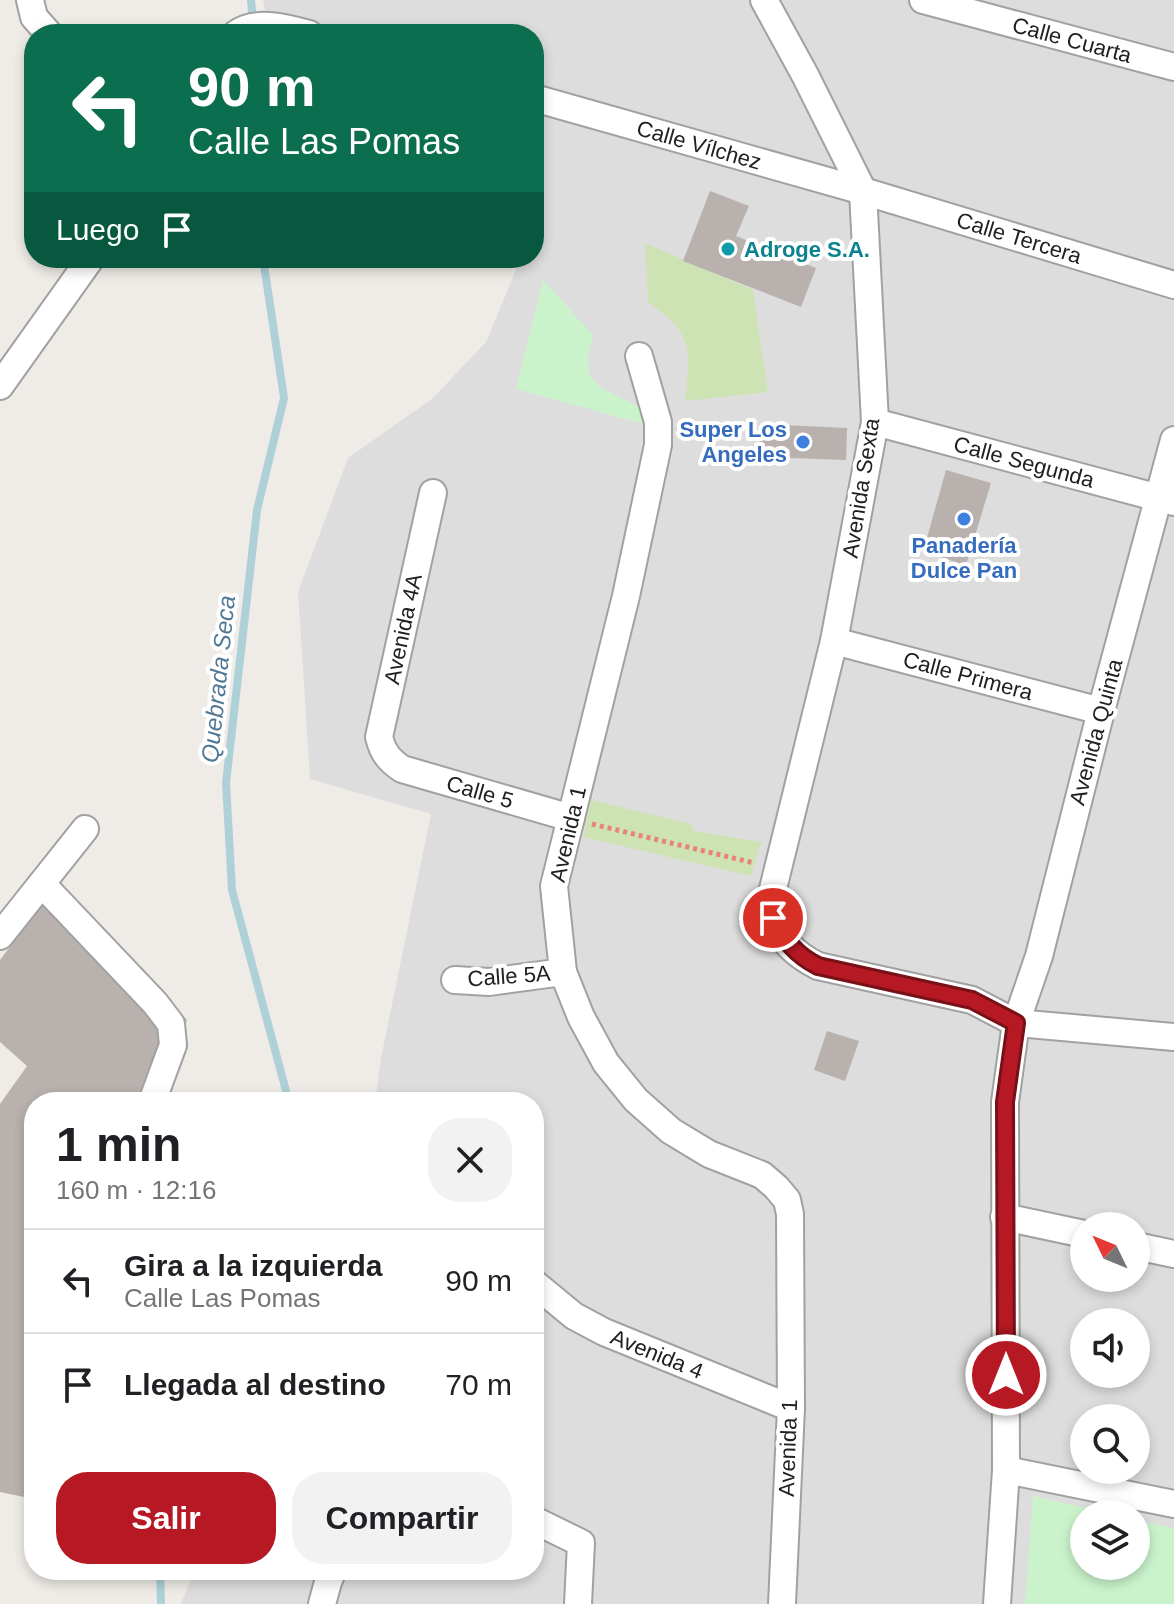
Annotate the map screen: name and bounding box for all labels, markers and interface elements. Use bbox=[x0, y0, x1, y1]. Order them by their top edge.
street label: Calle Cuarta bbox=[1010, 12, 1135, 68]
text: 90 m bbox=[188, 55, 316, 118]
icon: left bbox=[56, 56, 160, 160]
street label: Calle Vílchez bbox=[634, 115, 764, 175]
text: Calle Las Pomas bbox=[188, 121, 460, 162]
street label: Calle Tercera bbox=[954, 207, 1085, 269]
icon: arrive bbox=[155, 208, 199, 252]
text: Luego bbox=[56, 213, 139, 246]
place label: Adroge S.A. bbox=[744, 237, 870, 262]
marker: Adroge S.A. bbox=[719, 240, 737, 258]
street label: Avenida Sexta bbox=[838, 415, 885, 560]
place label: Super Los Angeles bbox=[679, 417, 787, 467]
street label: Calle Segunda bbox=[951, 431, 1098, 493]
marker: Super Los Angeles bbox=[794, 433, 812, 451]
marker: Panadería Dulce Pan bbox=[955, 510, 973, 528]
place label: Panadería Dulce Pan bbox=[911, 533, 1017, 583]
street label: Avenida 4A bbox=[379, 571, 427, 686]
water label: Quebrada Seca bbox=[196, 594, 240, 764]
street label: Calle Primera bbox=[900, 647, 1036, 706]
street label: Avenida Quinta bbox=[1065, 656, 1128, 808]
street label: Calle 5 bbox=[444, 771, 516, 813]
street label: Avenida 1 bbox=[545, 784, 591, 884]
pin bbox=[739, 884, 807, 952]
icon: arrive bbox=[751, 896, 795, 940]
street label: Calle 5A bbox=[467, 961, 552, 991]
text: 1 min bbox=[56, 1118, 181, 1171]
button: close bbox=[428, 1118, 512, 1202]
text: 160 m · 12:16 bbox=[56, 1175, 216, 1205]
north arrow bbox=[1070, 1212, 1150, 1292]
map controls bbox=[1070, 1212, 1150, 1580]
text: Gira a la izquierda bbox=[124, 1249, 382, 1282]
icon: left bbox=[56, 1259, 100, 1303]
text: 90 m bbox=[445, 1264, 512, 1297]
text: Calle Las Pomas bbox=[124, 1283, 321, 1313]
button: sound bbox=[1070, 1308, 1150, 1388]
street label: Avenida 4 bbox=[607, 1324, 707, 1384]
position arrow bbox=[964, 1333, 1048, 1417]
icon: arrive bbox=[56, 1363, 100, 1407]
text: Llegada al destino bbox=[124, 1368, 386, 1401]
text: 70 m bbox=[445, 1368, 512, 1401]
street label: Avenida 1 bbox=[774, 1399, 802, 1497]
button: search bbox=[1070, 1404, 1150, 1484]
button: Salir bbox=[56, 1472, 276, 1564]
button: Compartir bbox=[292, 1472, 512, 1564]
button: layers bbox=[1070, 1500, 1150, 1580]

